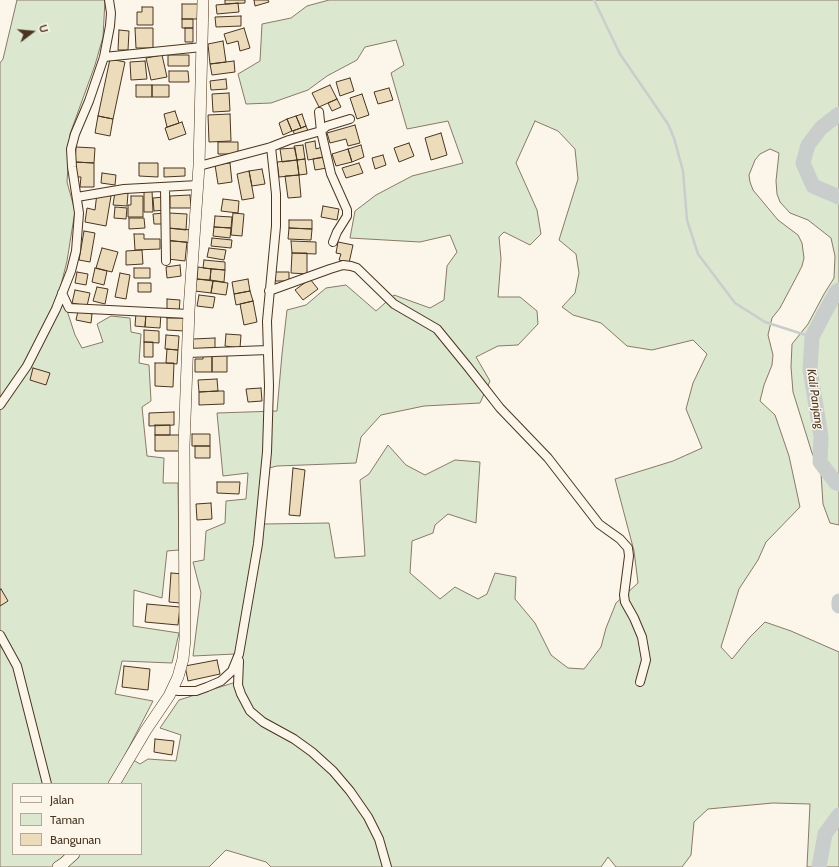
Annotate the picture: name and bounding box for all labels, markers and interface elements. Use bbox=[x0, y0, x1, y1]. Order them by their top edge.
north arrow bbox=[12, 12, 52, 52]
text: U bbox=[36, 23, 51, 34]
water label: Kali Panjang bbox=[804, 368, 826, 430]
legend bbox=[12, 783, 142, 855]
text: Jalan bbox=[50, 792, 74, 807]
text: Taman bbox=[50, 812, 84, 827]
text: Bangunan bbox=[50, 832, 101, 847]

